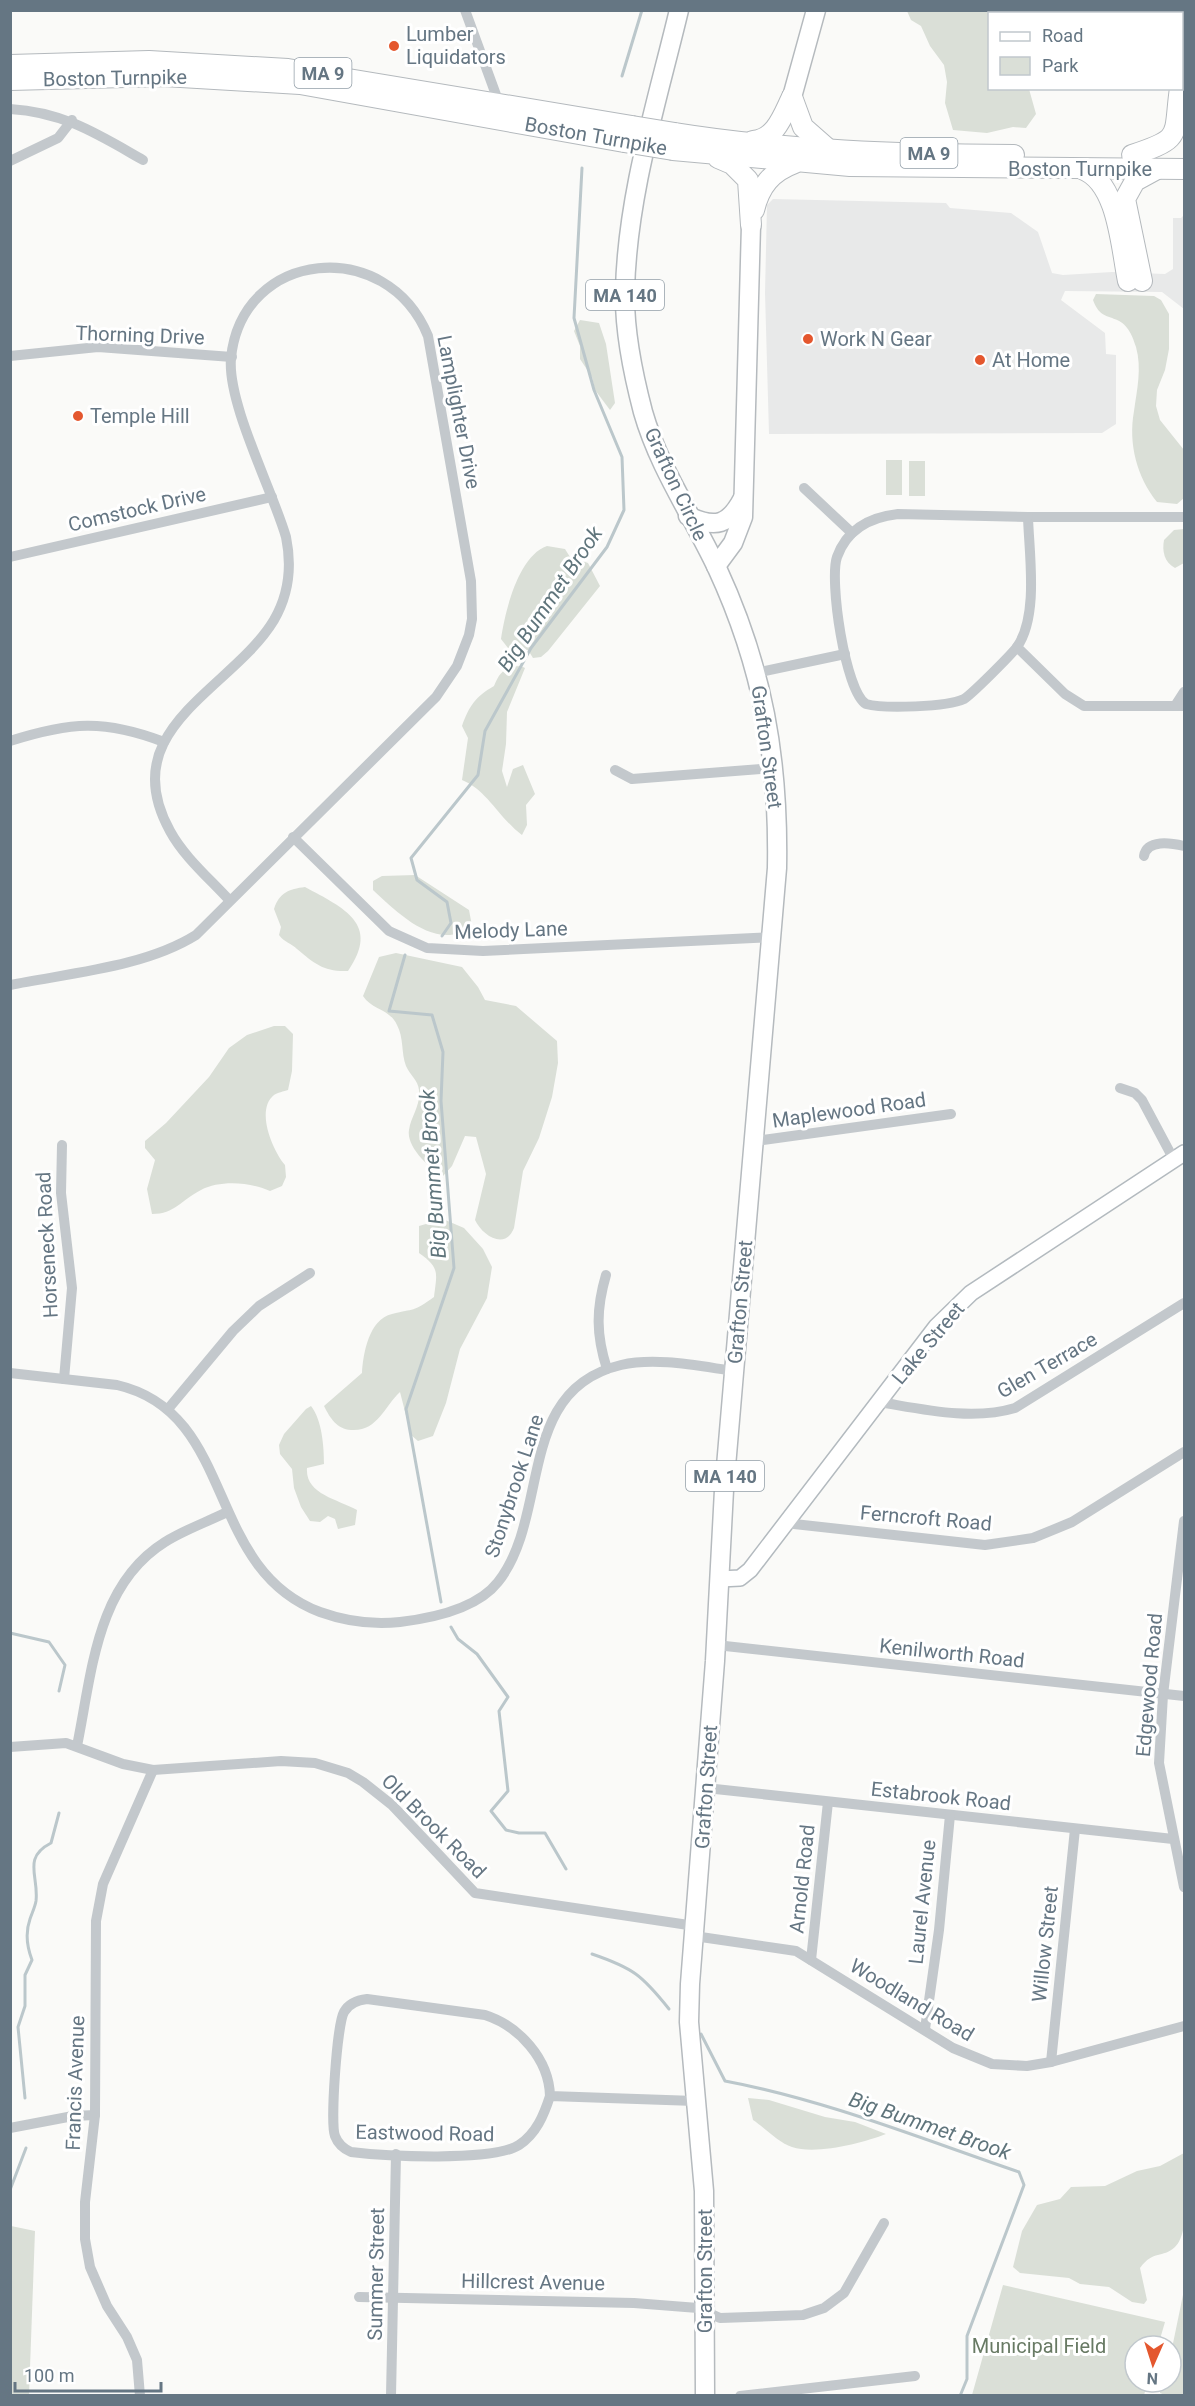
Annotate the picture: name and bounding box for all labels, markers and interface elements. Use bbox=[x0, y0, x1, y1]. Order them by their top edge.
legend bbox=[988, 12, 1183, 90]
place label: Lumber Liquidators bbox=[406, 22, 506, 69]
text: Road bbox=[1042, 25, 1083, 46]
marker: Lumber Liquidators bbox=[387, 39, 401, 53]
text: Park bbox=[1042, 55, 1079, 76]
road number: MA 9 bbox=[294, 58, 352, 88]
street label: Boston Turnpike bbox=[43, 65, 187, 91]
street label: Boston Turnpike bbox=[523, 112, 669, 160]
road number: MA 9 bbox=[900, 138, 958, 168]
street label: Boston Turnpike bbox=[1008, 157, 1152, 181]
road number: MA 140 bbox=[586, 280, 664, 310]
street label: Thorning Drive bbox=[75, 321, 205, 349]
place label: Work N Gear bbox=[820, 327, 932, 351]
marker: Work N Gear bbox=[801, 332, 815, 346]
street label: Lamplighter Drive bbox=[432, 333, 486, 491]
place label: At Home bbox=[992, 348, 1070, 372]
marker: At Home bbox=[973, 353, 987, 367]
place label: Temple Hill bbox=[90, 404, 190, 428]
marker: Temple Hill bbox=[71, 409, 85, 423]
street label: Grafton Circle bbox=[639, 424, 713, 544]
street label: Comstock Drive bbox=[66, 481, 208, 537]
water label: Big Bummet Brook bbox=[493, 521, 608, 676]
street label: Grafton Street bbox=[746, 684, 788, 810]
street label: Melody Lane bbox=[454, 916, 568, 944]
street label: Maplewood Road bbox=[771, 1087, 927, 1133]
water label: Big Bummet Brook bbox=[415, 1088, 451, 1259]
street label: Horseneck Road bbox=[31, 1171, 63, 1319]
street label: Grafton Street bbox=[723, 1239, 757, 1365]
street label: Lake Street bbox=[887, 1297, 969, 1389]
street label: Glen Terrace bbox=[993, 1327, 1101, 1403]
street label: Stonybrook Lane bbox=[480, 1411, 548, 1561]
road number: MA 140 bbox=[686, 1461, 764, 1491]
street label: Ferncroft Road bbox=[859, 1500, 993, 1536]
street label: Edgewood Road bbox=[1131, 1612, 1167, 1758]
street label: Kenilworth Road bbox=[878, 1633, 1026, 1673]
street label: Grafton Street bbox=[690, 1724, 722, 1850]
street label: Old Brook Road bbox=[377, 1769, 491, 1883]
street label: Estabrook Road bbox=[870, 1777, 1012, 1815]
street label: Arnold Road bbox=[784, 1823, 820, 1935]
street label: Laurel Avenue bbox=[904, 1839, 940, 1965]
street label: Willow Street bbox=[1027, 1885, 1063, 2003]
street label: Woodland Road bbox=[846, 1954, 978, 2046]
street label: Francis Avenue bbox=[61, 2015, 89, 2151]
water label: Big Bummet Brook bbox=[846, 2087, 1015, 2165]
street label: Eastwood Road bbox=[355, 2120, 495, 2146]
street label: Summer Street bbox=[363, 2207, 389, 2341]
street label: Grafton Street bbox=[693, 2209, 717, 2333]
street label: Hillcrest Avenue bbox=[461, 2269, 605, 2295]
park label: Municipal Field bbox=[972, 2334, 1106, 2358]
north arrow bbox=[1123, 2334, 1183, 2394]
scale bar bbox=[15, 2355, 160, 2393]
text: 100 m bbox=[24, 2365, 75, 2386]
text: N bbox=[1146, 2369, 1158, 2388]

